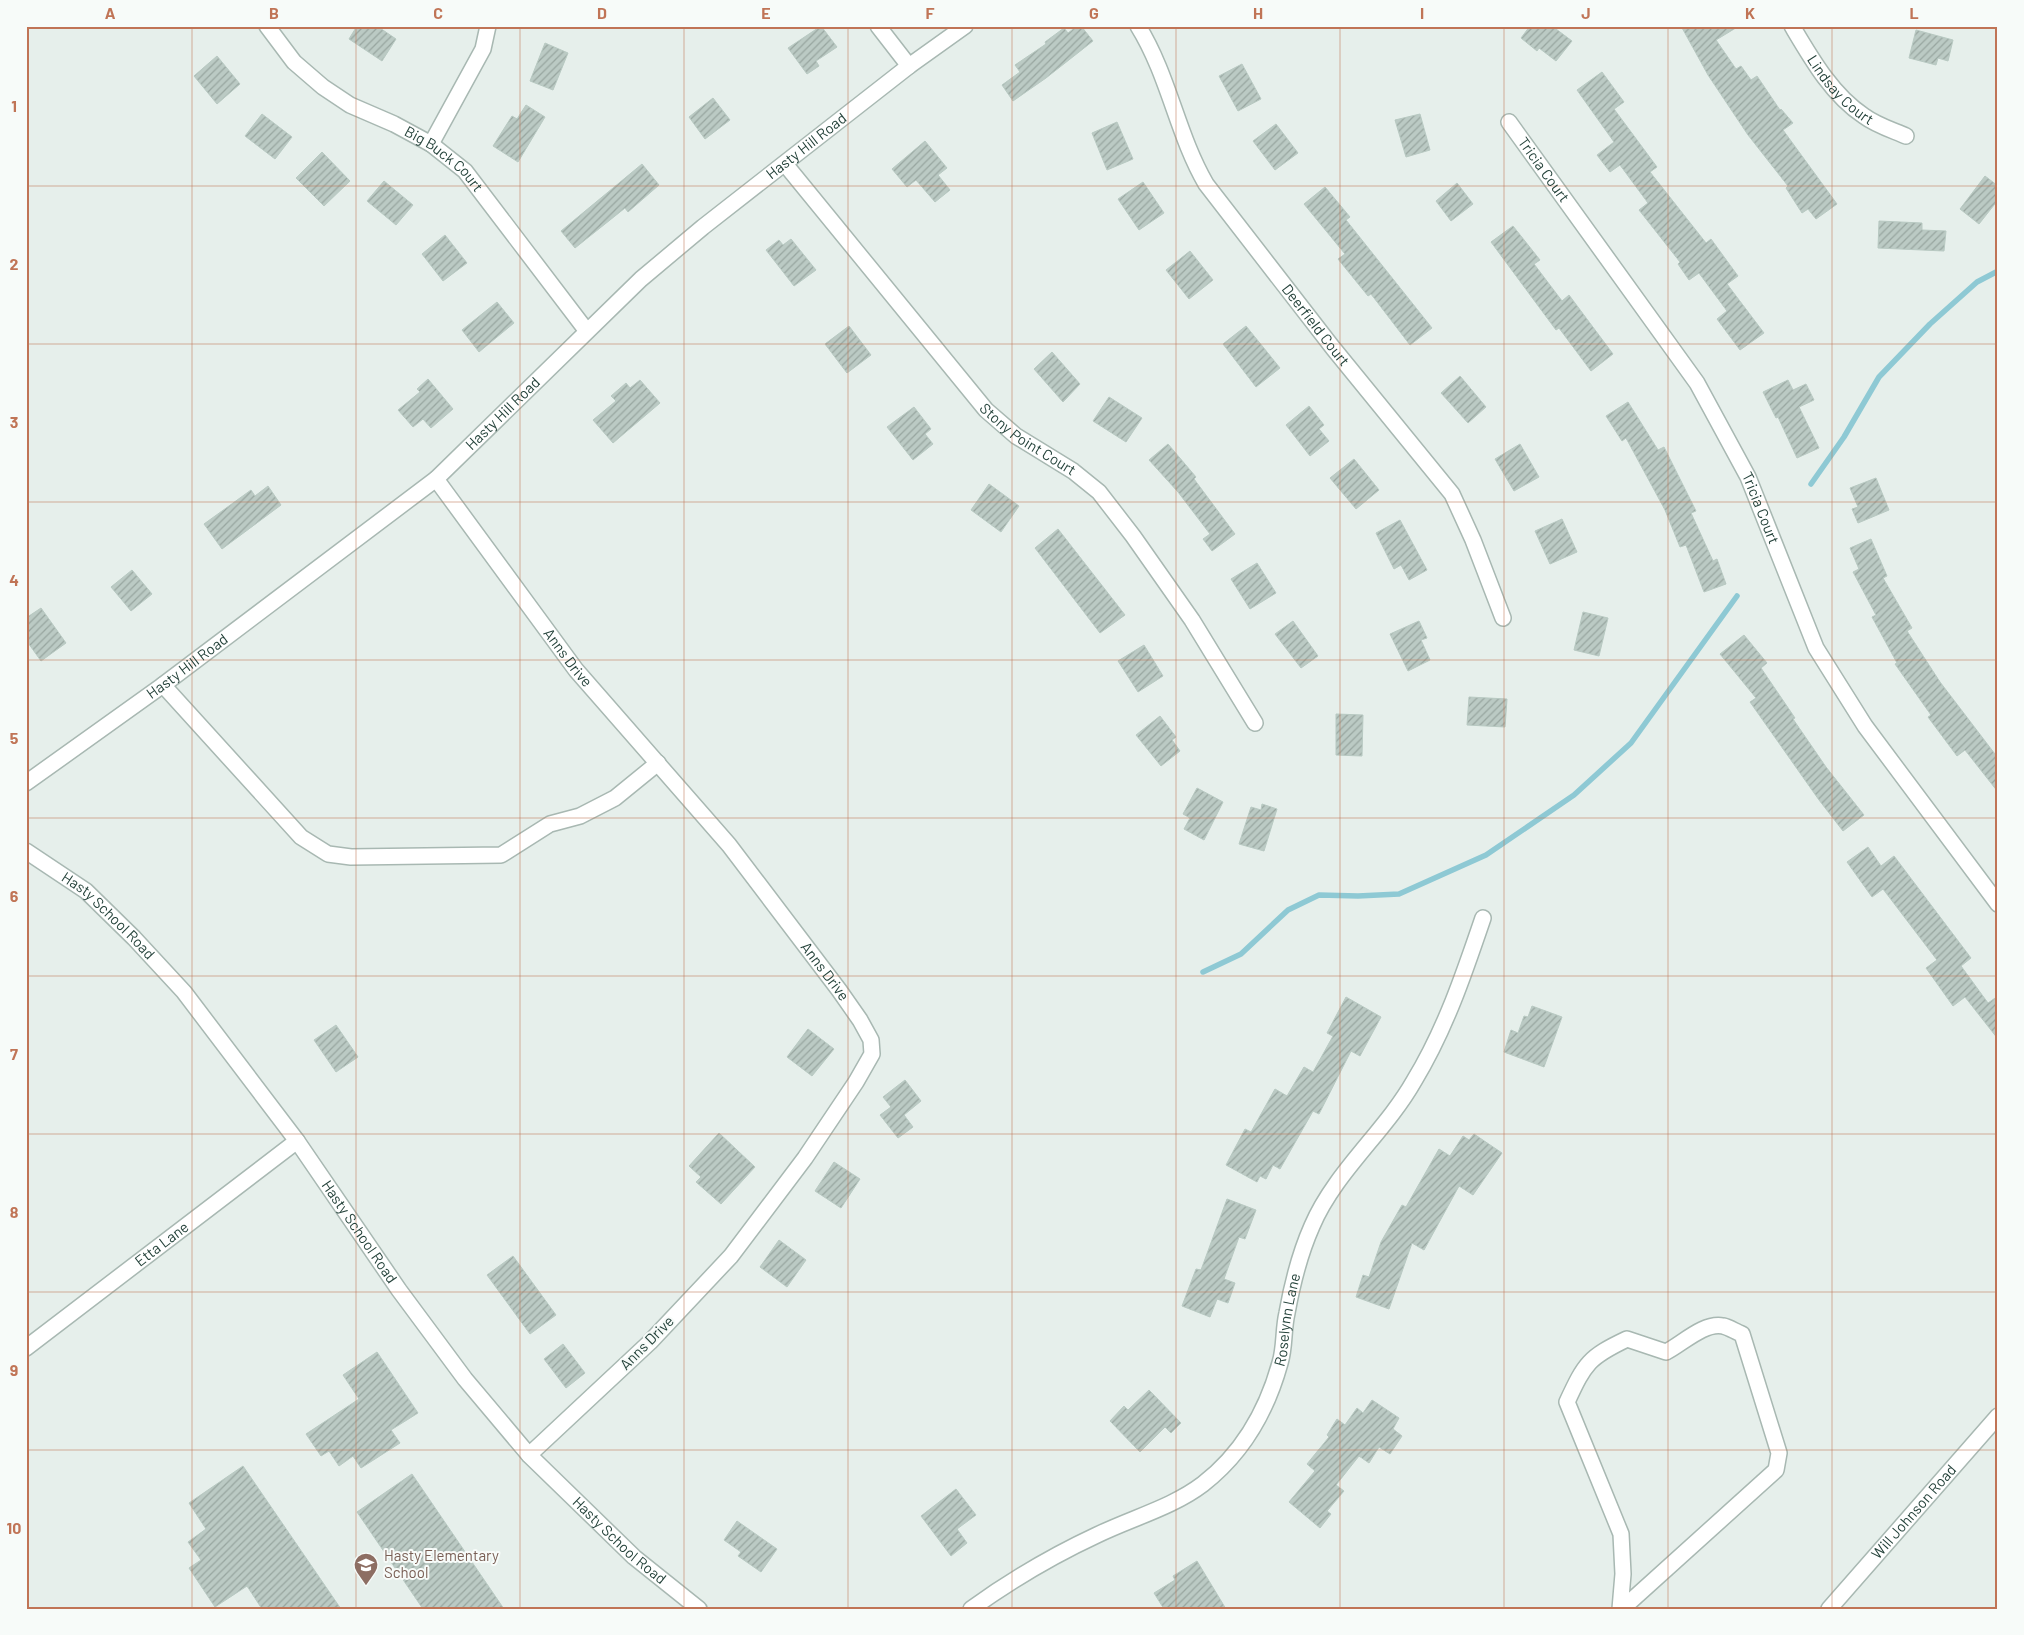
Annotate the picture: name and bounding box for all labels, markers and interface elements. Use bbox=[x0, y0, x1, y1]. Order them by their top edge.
text: A bbox=[105, 3, 116, 22]
text: B bbox=[269, 3, 279, 22]
text: C bbox=[433, 3, 443, 22]
text: D bbox=[597, 3, 607, 22]
text: E bbox=[761, 3, 771, 22]
text: F bbox=[926, 3, 935, 22]
text: G bbox=[1089, 3, 1099, 22]
text: H bbox=[1253, 3, 1263, 22]
text: I bbox=[1420, 3, 1424, 22]
text: J bbox=[1581, 3, 1591, 22]
text: K bbox=[1745, 3, 1755, 22]
text: L bbox=[1909, 3, 1919, 22]
street label: Lindsay Court bbox=[1804, 51, 1877, 128]
text: 1 bbox=[11, 96, 17, 115]
street label: Hasty Hill Road bbox=[762, 108, 849, 182]
street label: Big Buck Court bbox=[402, 121, 488, 195]
street label: Tricia Court bbox=[1515, 133, 1574, 205]
text: 2 bbox=[10, 254, 19, 273]
street label: Deerfield Court bbox=[1279, 280, 1354, 369]
street label: Hasty Hill Road bbox=[461, 373, 543, 453]
street label: Stony Point Court bbox=[976, 399, 1080, 479]
text: 3 bbox=[10, 412, 18, 431]
street label: Tricia Court bbox=[1739, 468, 1784, 546]
text: 4 bbox=[9, 570, 19, 589]
street label: Anns Drive bbox=[540, 624, 596, 690]
street label: Hasty Hill Road bbox=[143, 629, 231, 702]
text: 5 bbox=[10, 728, 19, 747]
street label: Hasty School Road bbox=[59, 867, 159, 963]
text: 6 bbox=[10, 886, 19, 905]
street label: Anns Drive bbox=[798, 938, 854, 1004]
text: 7 bbox=[10, 1044, 18, 1063]
street label: Hasty School Road bbox=[319, 1176, 402, 1286]
text: 8 bbox=[10, 1202, 19, 1221]
street label: Etta Lane bbox=[131, 1217, 192, 1270]
street label: Roselynn Lane bbox=[1269, 1271, 1303, 1368]
street label: Anns Drive bbox=[616, 1312, 677, 1373]
text: 9 bbox=[10, 1360, 18, 1379]
street label: Will Johnson Road bbox=[1867, 1460, 1959, 1562]
street label: Hasty School Road bbox=[569, 1492, 670, 1587]
text: 10 bbox=[7, 1518, 21, 1537]
place label: Hasty Elementary School bbox=[384, 1546, 499, 1581]
school or university icon: Hasty Elementary School bbox=[353, 1552, 379, 1586]

